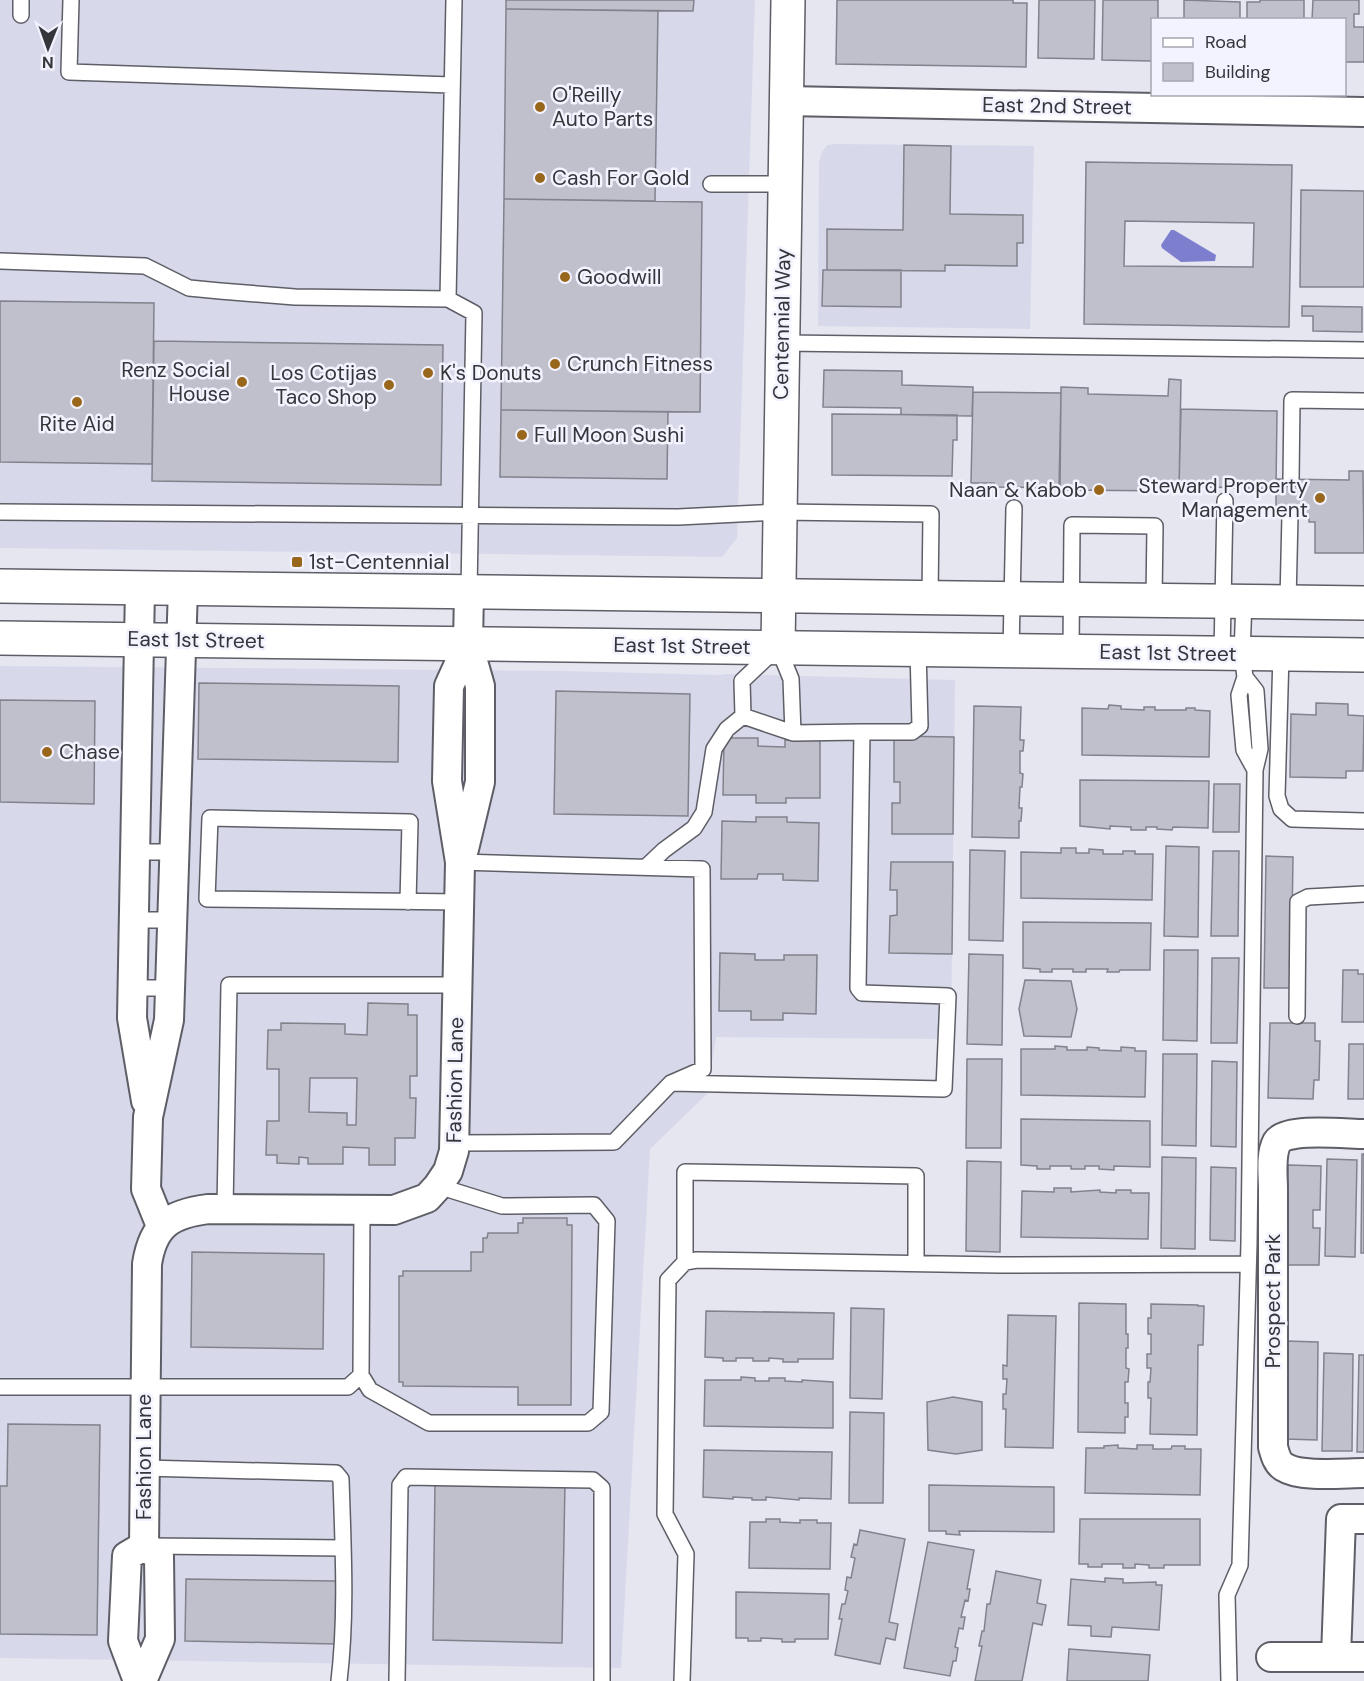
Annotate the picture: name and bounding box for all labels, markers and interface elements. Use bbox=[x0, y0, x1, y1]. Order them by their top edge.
north arrow bbox=[18, 18, 78, 78]
legend bbox=[1151, 18, 1346, 96]
text: Road bbox=[1205, 30, 1247, 54]
text: N bbox=[42, 52, 54, 73]
text: Building bbox=[1205, 60, 1270, 84]
place label: O'Reilly Auto Parts bbox=[552, 81, 653, 133]
street label: East 2nd Street bbox=[982, 91, 1132, 121]
marker: O'Reilly Auto Parts bbox=[533, 100, 547, 114]
place label: Cash For Gold bbox=[552, 164, 690, 192]
marker: Cash For Gold bbox=[533, 171, 547, 185]
street label: Centennial Way bbox=[767, 248, 797, 400]
place label: Goodwill bbox=[577, 263, 661, 291]
marker: Goodwill bbox=[558, 270, 572, 284]
place label: Crunch Fitness bbox=[567, 350, 713, 378]
place label: Renz Social House bbox=[121, 356, 230, 408]
marker: Crunch Fitness bbox=[548, 357, 562, 371]
place label: Los Cotijas Taco Shop bbox=[270, 359, 377, 411]
place label: K's Donuts bbox=[440, 359, 542, 387]
marker: K's Donuts bbox=[421, 366, 435, 380]
marker: Renz Social House bbox=[235, 375, 249, 389]
marker: Los Cotijas Taco Shop bbox=[382, 378, 396, 392]
marker: Rite Aid bbox=[70, 395, 84, 409]
place label: Rite Aid bbox=[39, 410, 115, 438]
place label: Full Moon Sushi bbox=[534, 421, 684, 449]
marker: Full Moon Sushi bbox=[515, 428, 529, 442]
place label: Steward Property Management bbox=[1138, 472, 1308, 524]
place label: Naan & Kabob bbox=[949, 476, 1087, 504]
marker: Naan & Kabob bbox=[1092, 483, 1106, 497]
marker: Steward Property Management bbox=[1313, 491, 1327, 505]
place label: 1st-Centennial bbox=[309, 548, 449, 576]
marker: 1st-Centennial bbox=[290, 555, 304, 569]
street label: East 1st Street bbox=[127, 625, 265, 655]
street label: East 1st Street bbox=[613, 631, 751, 661]
street label: East 1st Street bbox=[1099, 638, 1237, 668]
place label: Chase bbox=[59, 738, 120, 766]
marker: Chase bbox=[40, 745, 54, 759]
street label: Fashion Lane bbox=[440, 1017, 470, 1143]
street label: Prospect Park bbox=[1259, 1233, 1287, 1368]
street label: Fashion Lane bbox=[130, 1394, 158, 1520]

